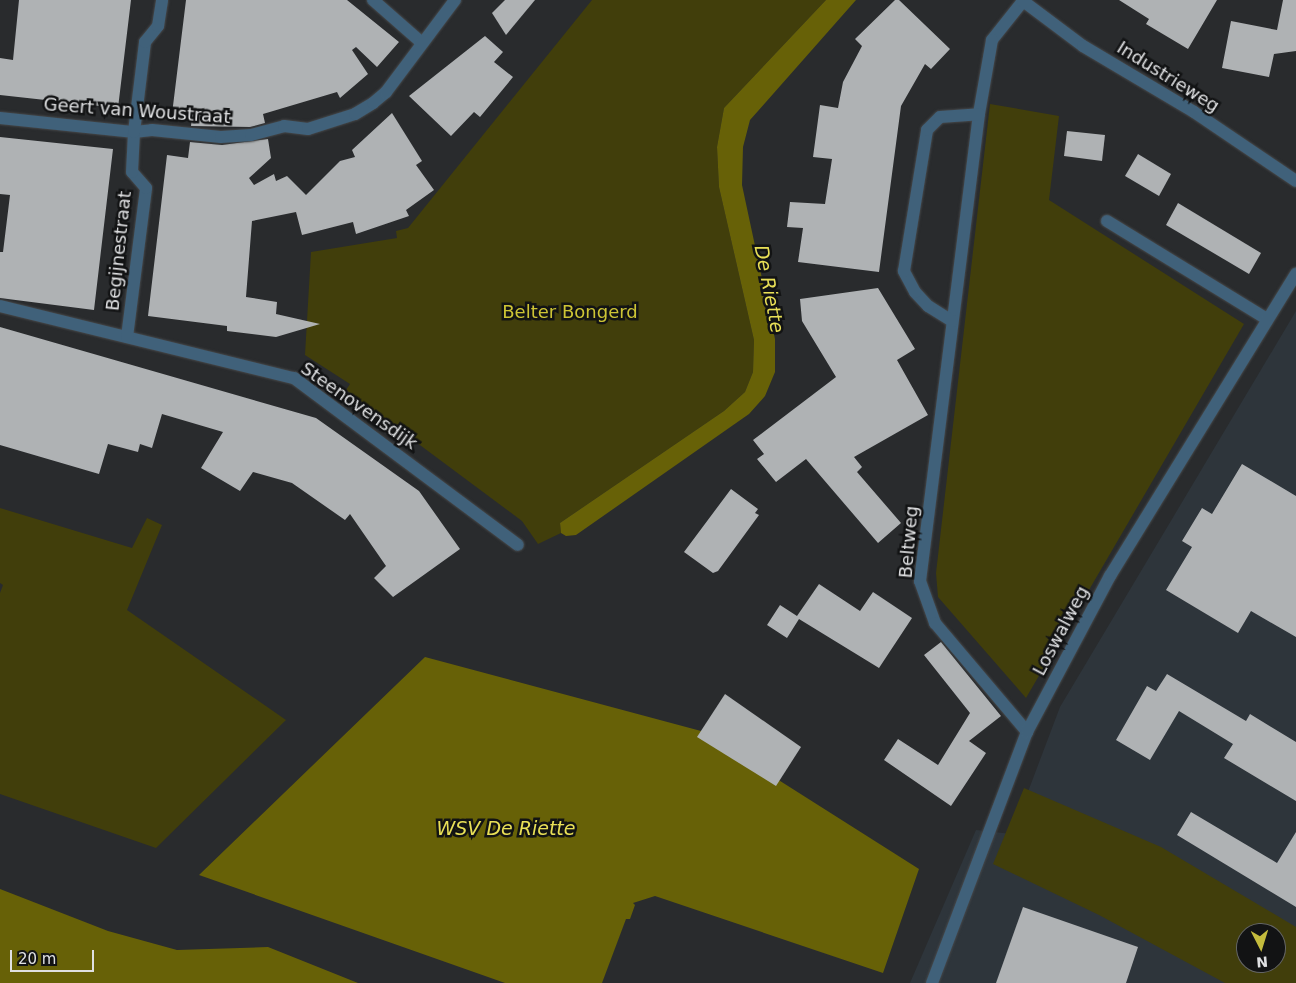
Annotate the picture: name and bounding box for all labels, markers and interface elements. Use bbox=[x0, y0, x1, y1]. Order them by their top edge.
street label: Industrieweg bbox=[1113, 37, 1223, 117]
street label: Geert van Woustraat bbox=[43, 94, 231, 128]
street label: Begijnestraat bbox=[102, 190, 136, 312]
water label: De Riette bbox=[749, 243, 789, 335]
park label: Belter Bongerd bbox=[502, 301, 638, 323]
street label: Steenovensdijk bbox=[297, 358, 421, 454]
street label: Beltweg bbox=[895, 505, 923, 579]
street label: Loswalweg bbox=[1028, 583, 1094, 679]
water label: WSV De Riette bbox=[436, 818, 576, 840]
north arrow bbox=[1236, 923, 1286, 973]
scale bar bbox=[12, 940, 96, 972]
text: 20 m bbox=[18, 950, 56, 968]
text: N bbox=[1256, 953, 1269, 970]

